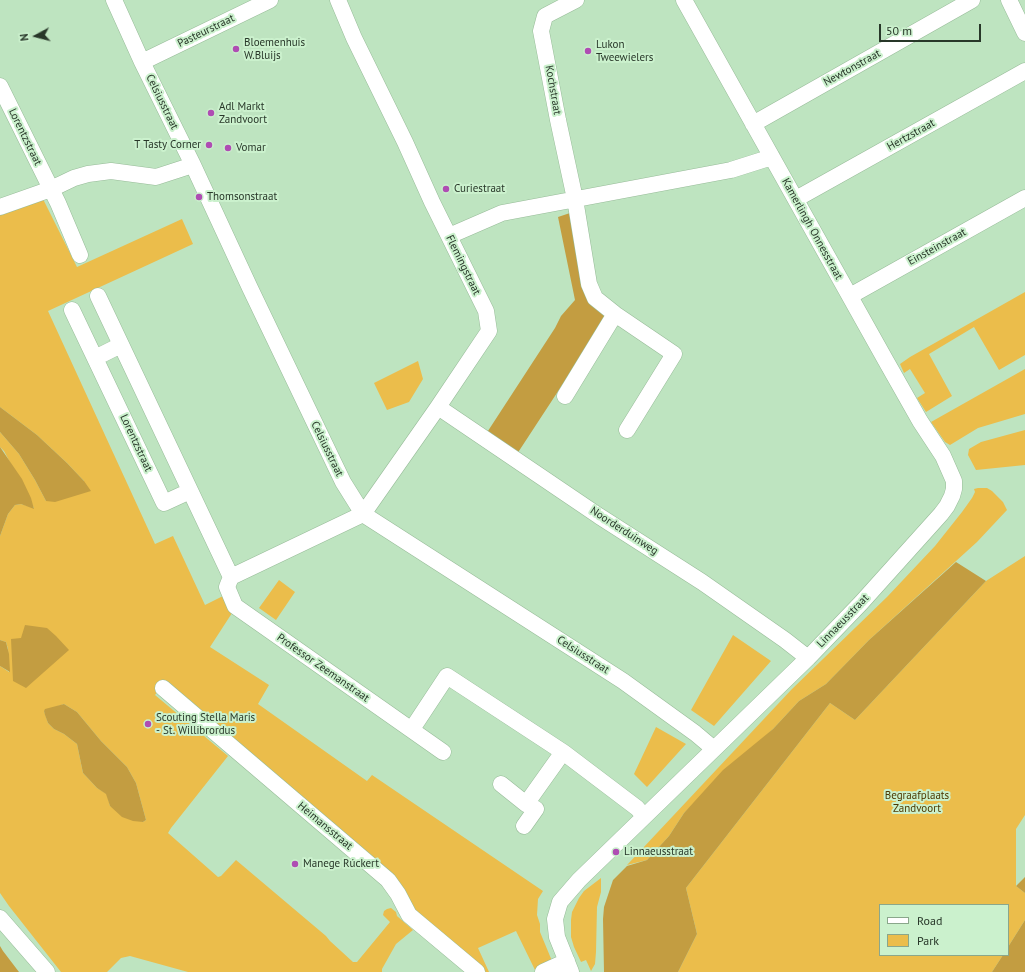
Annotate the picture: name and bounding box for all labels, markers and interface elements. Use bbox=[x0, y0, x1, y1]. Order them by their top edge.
street label: Pasteurstraat bbox=[175, 12, 237, 50]
north arrow bbox=[16, 16, 56, 56]
scale bar bbox=[881, 16, 983, 42]
text: 50 m bbox=[886, 23, 912, 38]
text: N bbox=[17, 33, 31, 42]
place label: Bloemenhuis W.Bluijs bbox=[244, 36, 305, 62]
place label: Lukon Tweewielers bbox=[596, 38, 653, 64]
marker: Bloemenhuis W.Bluijs bbox=[231, 44, 241, 54]
marker: Lukon Tweewielers bbox=[583, 46, 593, 56]
street label: Newtonstraat bbox=[821, 47, 883, 89]
street label: Kochstraat bbox=[542, 64, 564, 116]
street label: Celsiusstraat bbox=[143, 72, 181, 132]
place label: Adl Markt Zandvoort bbox=[219, 100, 267, 126]
street label: Lorentzstraat bbox=[6, 106, 44, 168]
marker: Adl Markt Zandvoort bbox=[206, 108, 216, 118]
street label: Hertzstraat bbox=[885, 117, 937, 153]
place label: T Tasty Corner bbox=[134, 138, 201, 152]
marker: T Tasty Corner bbox=[204, 140, 214, 150]
place label: Vomar bbox=[236, 141, 266, 155]
marker: Vomar bbox=[223, 143, 233, 153]
street label: Kamerlingh Onnesstraat bbox=[779, 176, 845, 282]
place label: Curiestraat bbox=[454, 182, 505, 196]
marker: Curiestraat bbox=[441, 184, 451, 194]
place label: Thomsonstraat bbox=[207, 190, 277, 204]
marker: Thomsonstraat bbox=[194, 192, 204, 202]
street label: Einsteinstraat bbox=[906, 226, 968, 268]
street label: Flemingstraat bbox=[443, 233, 483, 297]
street label: Lorentzstraat bbox=[117, 412, 155, 474]
street label: Celsiusstraat bbox=[308, 419, 346, 479]
street label: Noorderduinweg bbox=[588, 504, 660, 558]
street label: Linnaeusstraat bbox=[814, 592, 872, 650]
street label: Professor Zeemanstraat bbox=[274, 631, 372, 705]
street label: Celsiusstraat bbox=[554, 633, 612, 677]
place label: Scouting Stella Maris - St. Willibrordus bbox=[156, 711, 255, 737]
marker: Scouting Stella Maris - St. Willibrordus bbox=[143, 719, 153, 729]
park label: Begraafplaats Zandvoort bbox=[885, 789, 949, 815]
street label: Heimansstraat bbox=[295, 799, 355, 853]
place label: Linnaeusstraat bbox=[624, 845, 693, 859]
marker: Linnaeusstraat bbox=[611, 847, 621, 857]
place label: Manege Rúckert bbox=[303, 857, 379, 871]
marker: Manege Rúckert bbox=[290, 859, 300, 869]
legend bbox=[879, 904, 1009, 956]
text: Road bbox=[917, 913, 942, 928]
text: Park bbox=[917, 933, 939, 948]

